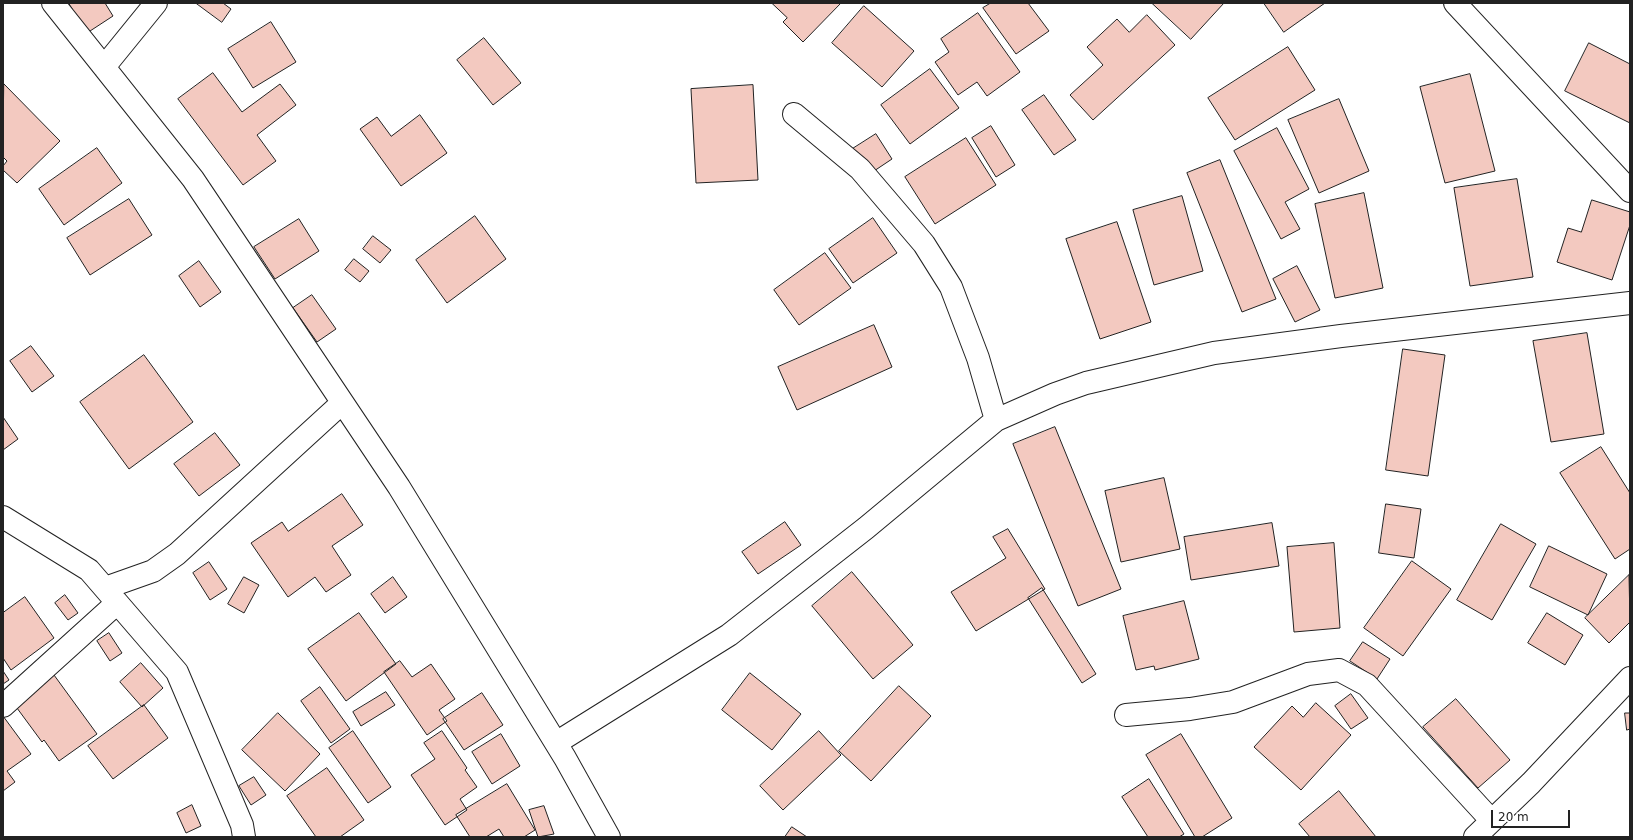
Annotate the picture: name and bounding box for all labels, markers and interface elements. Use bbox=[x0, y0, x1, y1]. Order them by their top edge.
scale bar bbox=[1493, 802, 1572, 828]
text: 20 m bbox=[1498, 810, 1529, 824]

